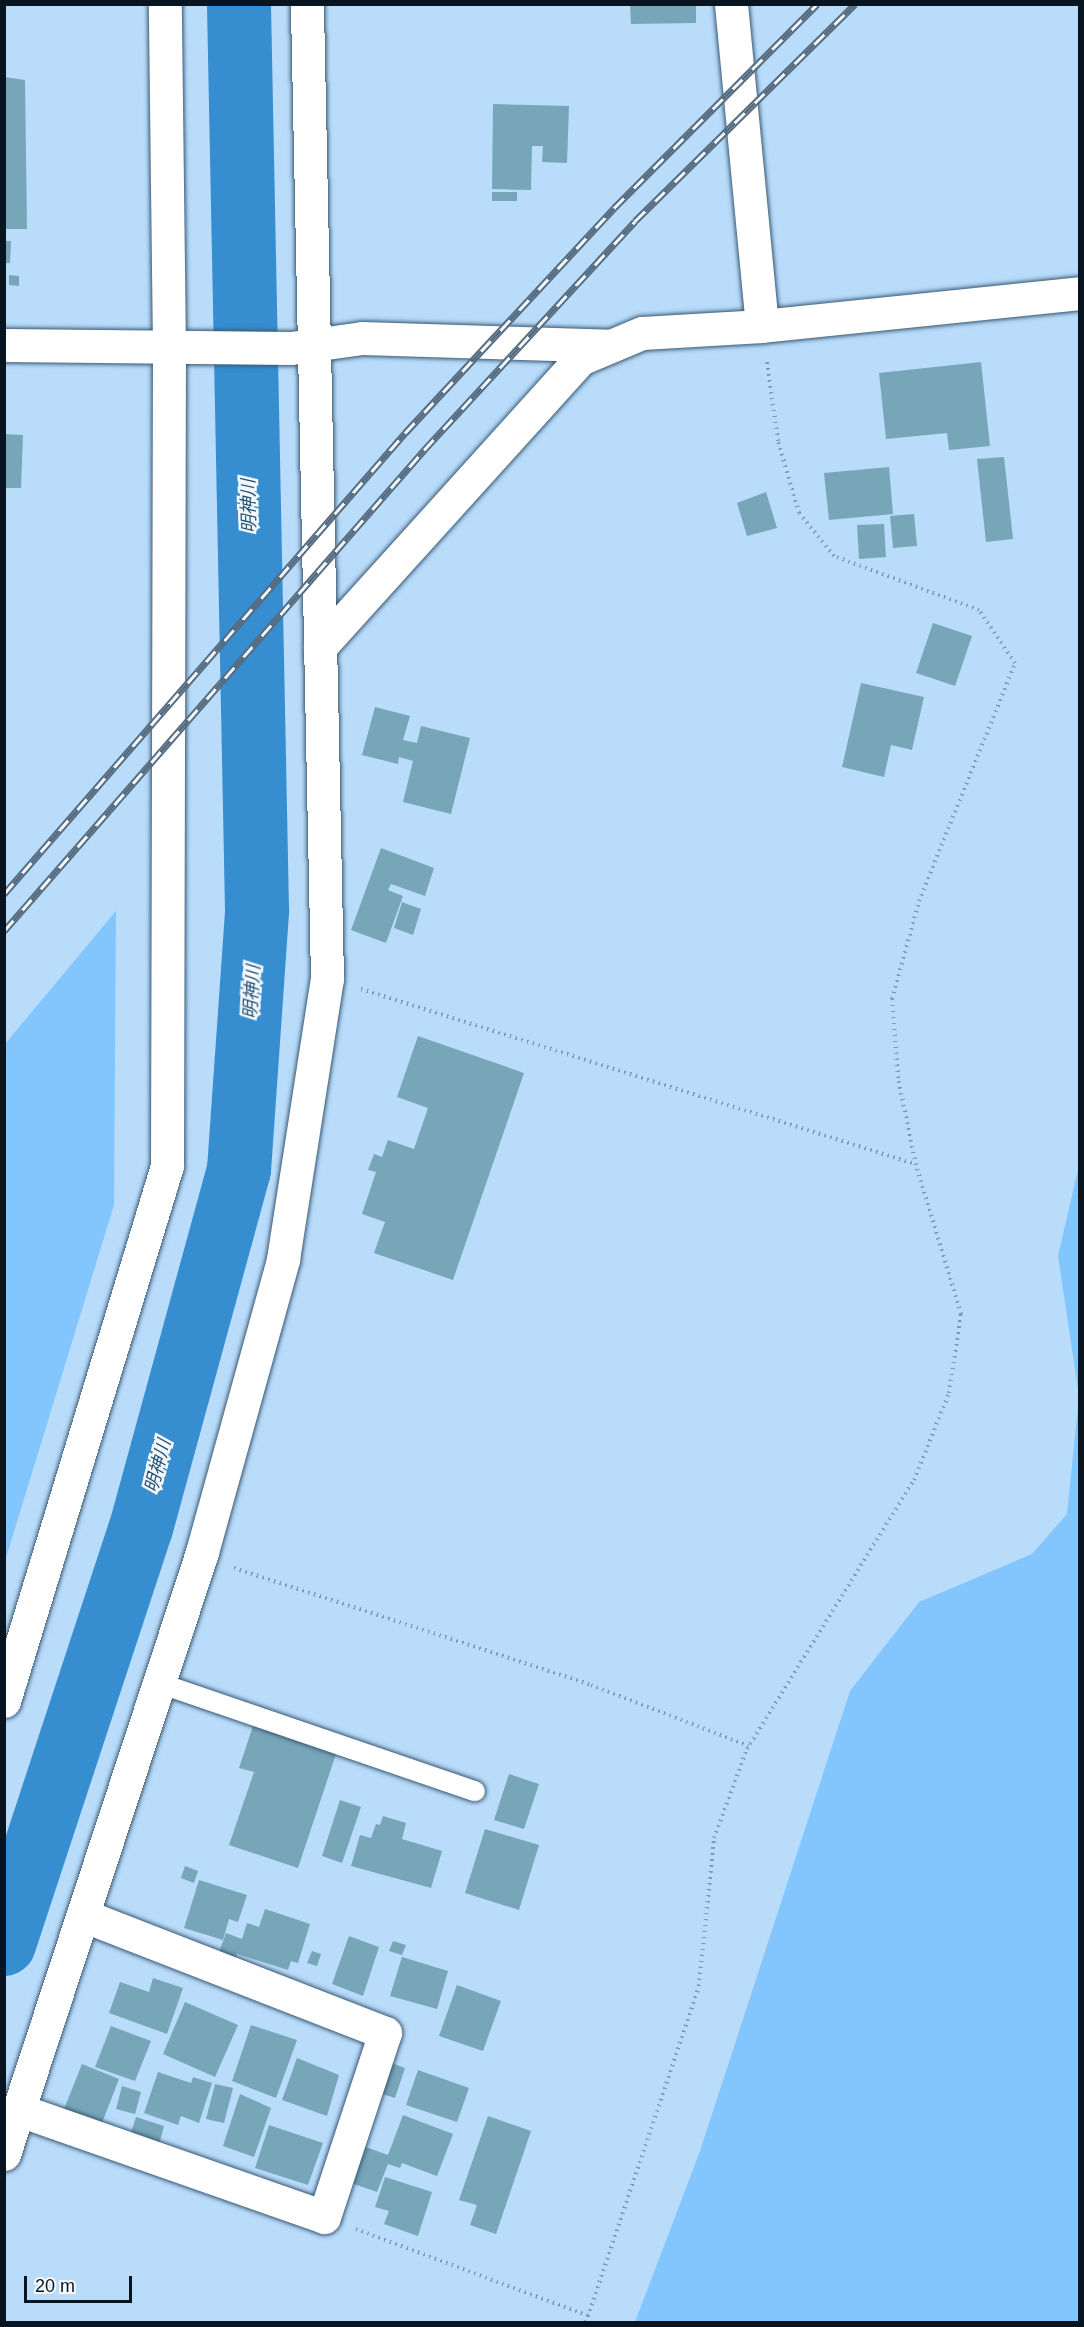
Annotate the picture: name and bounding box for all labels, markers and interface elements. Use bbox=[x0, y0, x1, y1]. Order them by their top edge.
water label: 明神川 bbox=[238, 479, 260, 533]
water label: 明神川 bbox=[239, 964, 265, 1020]
water label: 明神川 bbox=[141, 1437, 175, 1495]
scale bar bbox=[27, 2264, 135, 2302]
text: 20 m bbox=[35, 2276, 75, 2296]

